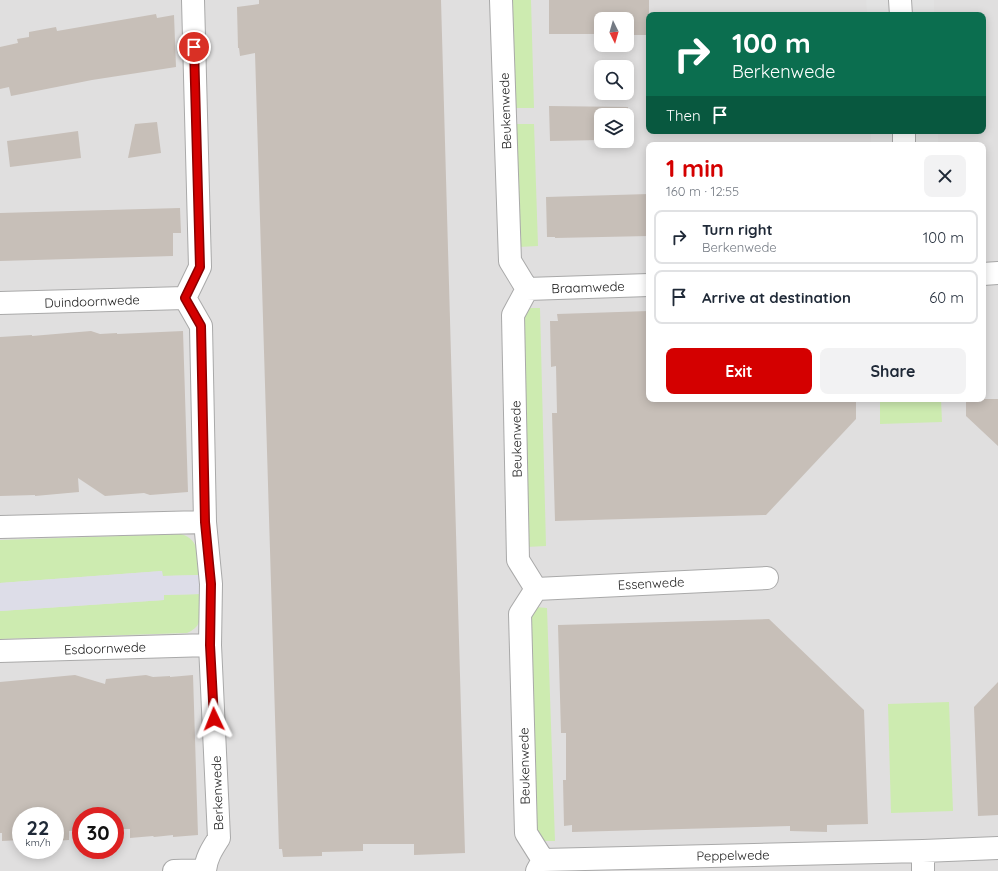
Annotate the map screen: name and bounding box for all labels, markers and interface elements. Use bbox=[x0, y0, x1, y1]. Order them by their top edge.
north arrow bbox=[594, 12, 634, 52]
map controls bbox=[594, 12, 634, 148]
text: 100 m bbox=[732, 25, 811, 60]
icon: right bbox=[666, 28, 718, 80]
pin bbox=[177, 30, 211, 64]
icon: arrive bbox=[183, 36, 205, 58]
button: search bbox=[594, 60, 634, 100]
text: Berkenwede bbox=[732, 60, 835, 83]
street label: Beukenwede bbox=[496, 72, 514, 150]
icon: arrive bbox=[709, 104, 731, 126]
text: Then bbox=[666, 106, 701, 125]
button: layers bbox=[594, 108, 634, 148]
text: 1 min bbox=[666, 153, 724, 183]
button: close bbox=[924, 155, 966, 197]
text: 160 m · 12:55 bbox=[666, 183, 739, 199]
text: Turn right bbox=[702, 220, 773, 239]
icon: right bbox=[668, 226, 690, 248]
text: 100 m bbox=[923, 228, 964, 247]
text: Berkenwede bbox=[702, 239, 777, 255]
street label: Braamwede bbox=[551, 278, 625, 296]
icon: arrive bbox=[668, 286, 690, 308]
text: Arrive at destination bbox=[702, 288, 851, 307]
text: 60 m bbox=[929, 288, 964, 307]
street label: Duindoornwede bbox=[44, 291, 140, 311]
button: Exit bbox=[666, 348, 812, 394]
button: Share bbox=[820, 348, 966, 394]
street label: Beukenwede bbox=[507, 400, 525, 478]
street label: Essenwede bbox=[617, 573, 685, 593]
street label: Esdoornwede bbox=[64, 639, 146, 657]
position arrow bbox=[193, 698, 235, 740]
street label: Beukenwede bbox=[515, 727, 533, 805]
street label: Berkenwede bbox=[208, 755, 226, 831]
speed limit sign: 30 bbox=[72, 807, 124, 859]
text: 22 bbox=[27, 815, 49, 840]
text: km/h bbox=[25, 836, 51, 849]
street label: Peppelwede bbox=[696, 846, 770, 864]

